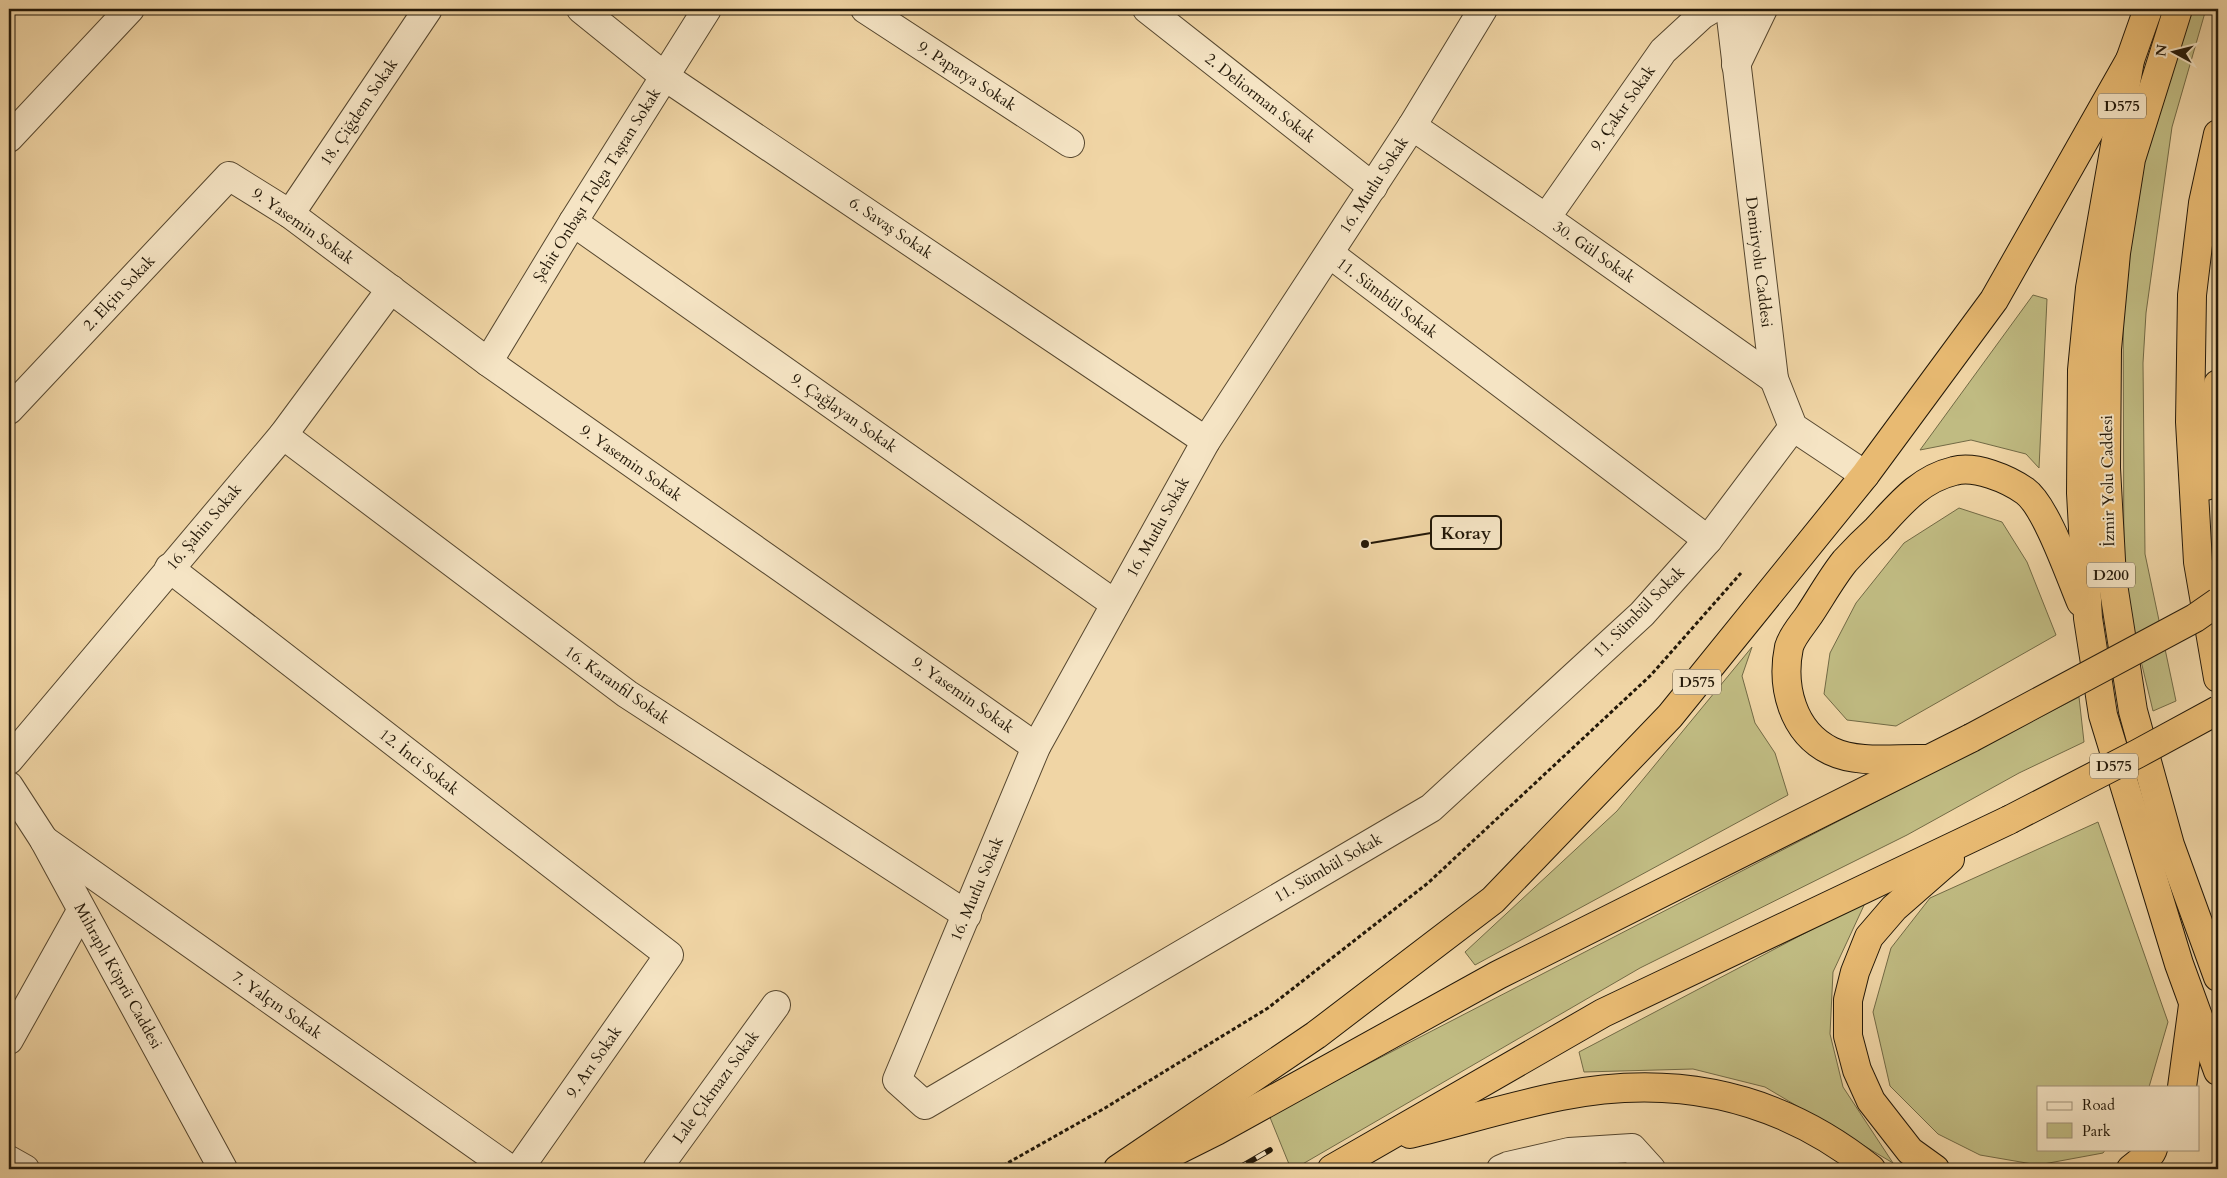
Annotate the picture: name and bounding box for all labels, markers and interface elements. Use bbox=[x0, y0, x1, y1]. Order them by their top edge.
north arrow bbox=[2150, 28, 2200, 78]
street label: 9. Papatya Sokak bbox=[913, 36, 1021, 116]
text: N bbox=[2151, 43, 2172, 58]
street label: 2. Deliorman Sokak bbox=[1200, 48, 1320, 148]
street label: 18. Çiğdem Sokak bbox=[315, 54, 403, 170]
street label: 9. Çakır Sokak bbox=[1585, 61, 1661, 155]
street label: Şehit Onbaşı Tolga Taştan Sokak bbox=[528, 83, 666, 286]
road number: D575 bbox=[2098, 94, 2146, 118]
street label: 16. Mutlu Sokak bbox=[1334, 132, 1414, 238]
street label: 9. Yasemin Sokak bbox=[247, 183, 359, 270]
street label: 6. Savaş Sokak bbox=[845, 192, 938, 264]
street label: Demiryolu Caddesi bbox=[1740, 195, 1778, 329]
street label: 30. Gül Sokak bbox=[1549, 216, 1640, 289]
street label: 2. Elçin Sokak bbox=[78, 250, 160, 336]
street label: 11. Sümbül Sokak bbox=[1332, 253, 1442, 344]
street label: 9. Çağlayan Sokak bbox=[786, 368, 902, 458]
street label: İzmir Yolu Caddesi bbox=[2096, 414, 2120, 547]
street label: 9. Yasemin Sokak bbox=[575, 420, 687, 507]
street label: 16. Mutlu Sokak bbox=[1121, 473, 1195, 581]
street label: 16. Şahin Sokak bbox=[161, 479, 247, 575]
callout: Koray bbox=[1431, 516, 1501, 549]
text: Koray bbox=[1441, 521, 1492, 546]
street label: 11. Sümbül Sokak bbox=[1588, 561, 1690, 663]
road number: D200 bbox=[2087, 562, 2135, 588]
street label: 16. Karanfil Sokak bbox=[560, 641, 674, 730]
street label: 9. Yasemin Sokak bbox=[907, 652, 1019, 739]
road number: D575 bbox=[1673, 670, 1721, 694]
street label: 12. İnci Sokak bbox=[374, 724, 464, 801]
road number: D575 bbox=[2090, 754, 2138, 778]
street label: 11. Sümbül Sokak bbox=[1270, 828, 1386, 908]
street label: 16. Mutlu Sokak bbox=[945, 833, 1009, 945]
street label: Mihraplı Köprü Caddesi bbox=[69, 899, 168, 1053]
street label: 7. Yalçın Sokak bbox=[228, 966, 327, 1044]
street label: 9. Arı Sokak bbox=[561, 1021, 627, 1102]
street label: Lale Çıkmazı Sokak bbox=[668, 1026, 765, 1148]
legend bbox=[2037, 1086, 2200, 1150]
text: Road bbox=[2082, 1095, 2115, 1115]
text: Park bbox=[2082, 1121, 2111, 1141]

